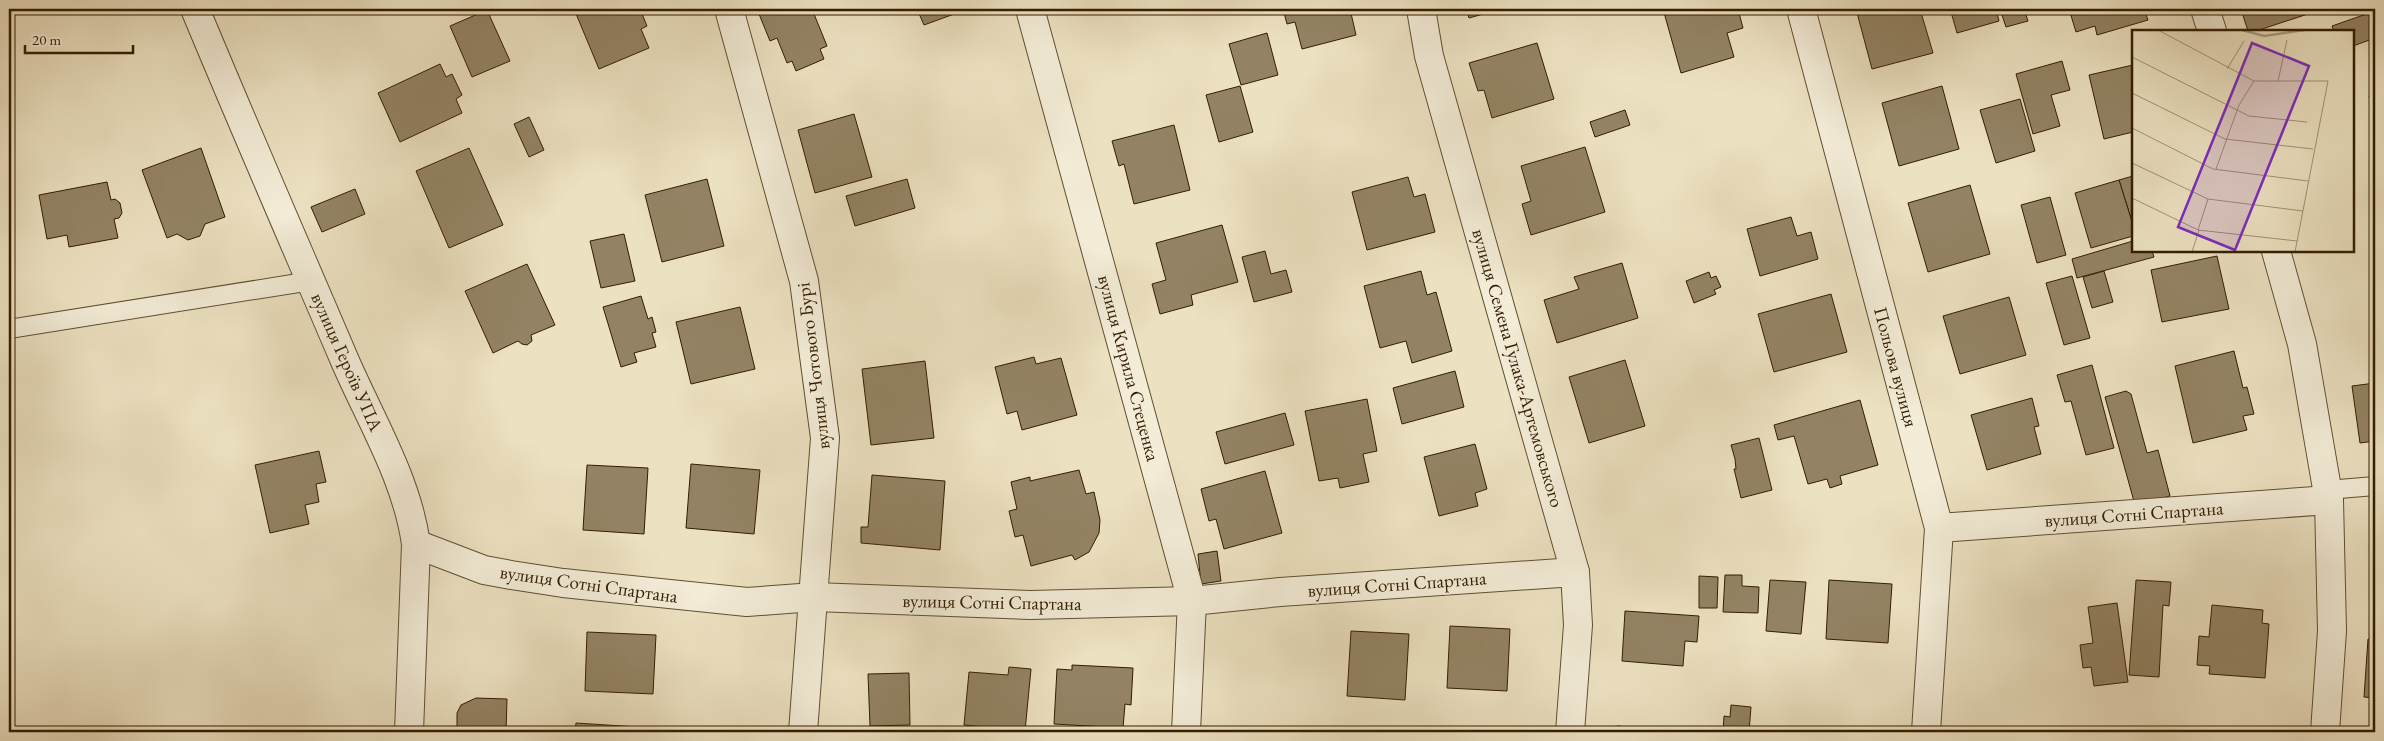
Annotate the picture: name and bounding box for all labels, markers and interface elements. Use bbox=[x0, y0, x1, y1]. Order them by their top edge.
scale bar bbox=[25, 22, 132, 54]
text: 20 m bbox=[32, 30, 61, 49]
inset map bbox=[2132, 30, 2354, 252]
street label: вулиця Семена Гулака-Артемовського bbox=[1466, 226, 1570, 510]
street label: вулиця Кирила Стеценка bbox=[1092, 272, 1166, 464]
street label: вулиця Чотового Бурі bbox=[790, 281, 836, 451]
street label: вулиця Героїв УПА bbox=[305, 289, 389, 436]
street label: Польова вулиця bbox=[1868, 304, 1924, 430]
street label: вулиця Сотні Спартана bbox=[2044, 495, 2225, 533]
street label: вулиця Сотні Спартана bbox=[499, 559, 680, 609]
street label: вулиця Сотні Спартана bbox=[1307, 565, 1488, 603]
street label: вулиця Сотні Спартана bbox=[902, 588, 1082, 616]

